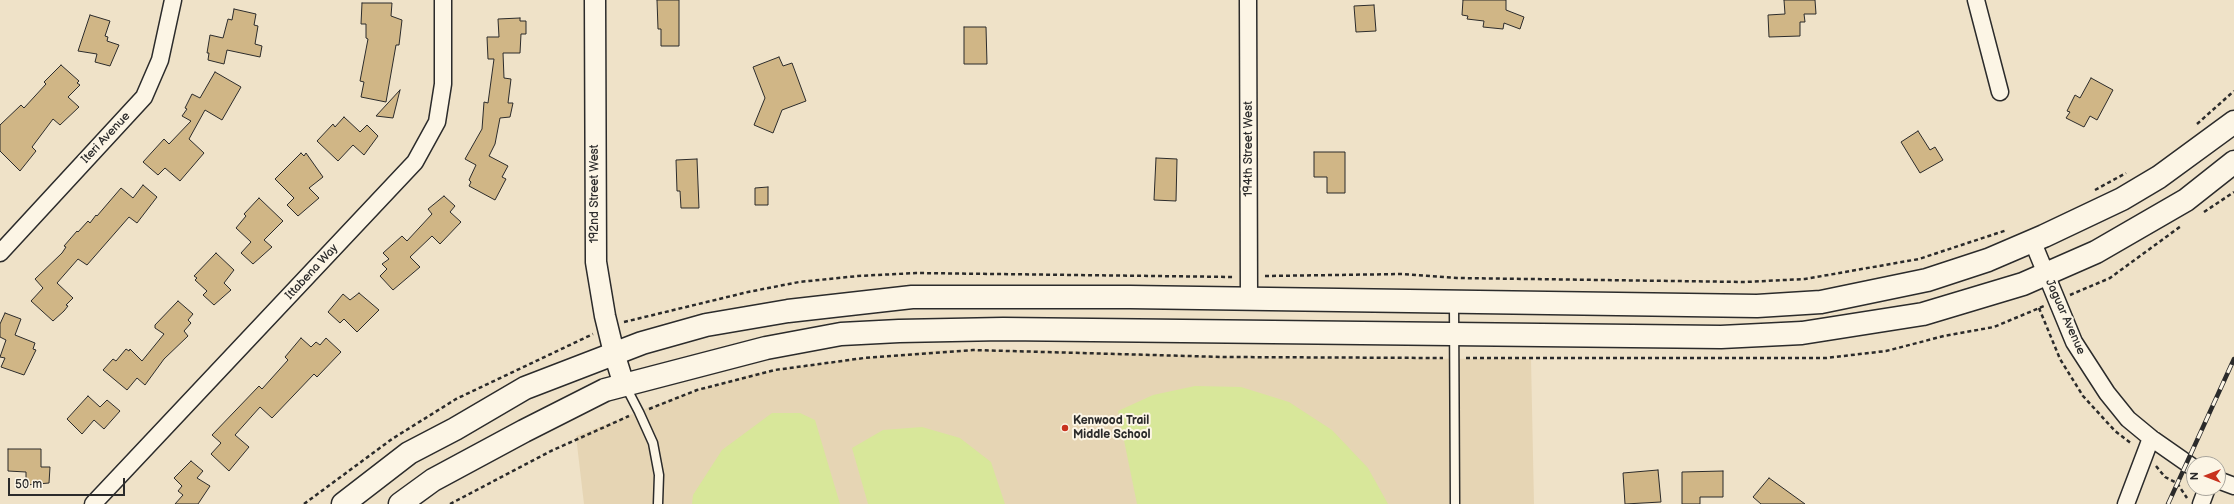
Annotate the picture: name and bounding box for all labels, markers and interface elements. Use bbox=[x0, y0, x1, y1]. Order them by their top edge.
street label: 194th Street West bbox=[1242, 101, 1256, 197]
street label: Iteri Avenue bbox=[79, 109, 133, 167]
street label: 192nd Street West bbox=[588, 145, 602, 243]
street label: Ittabena Way bbox=[283, 241, 341, 303]
street label: Jaguar Avenue bbox=[2042, 277, 2088, 357]
place label: Kenwood Trail Middle School bbox=[1073, 414, 1151, 442]
marker: Kenwood Trail Middle School bbox=[1060, 423, 1070, 433]
north arrow bbox=[2186, 456, 2226, 496]
scale bar bbox=[10, 470, 127, 496]
text: N bbox=[2188, 472, 2201, 480]
text: 50 m bbox=[15, 477, 42, 492]

